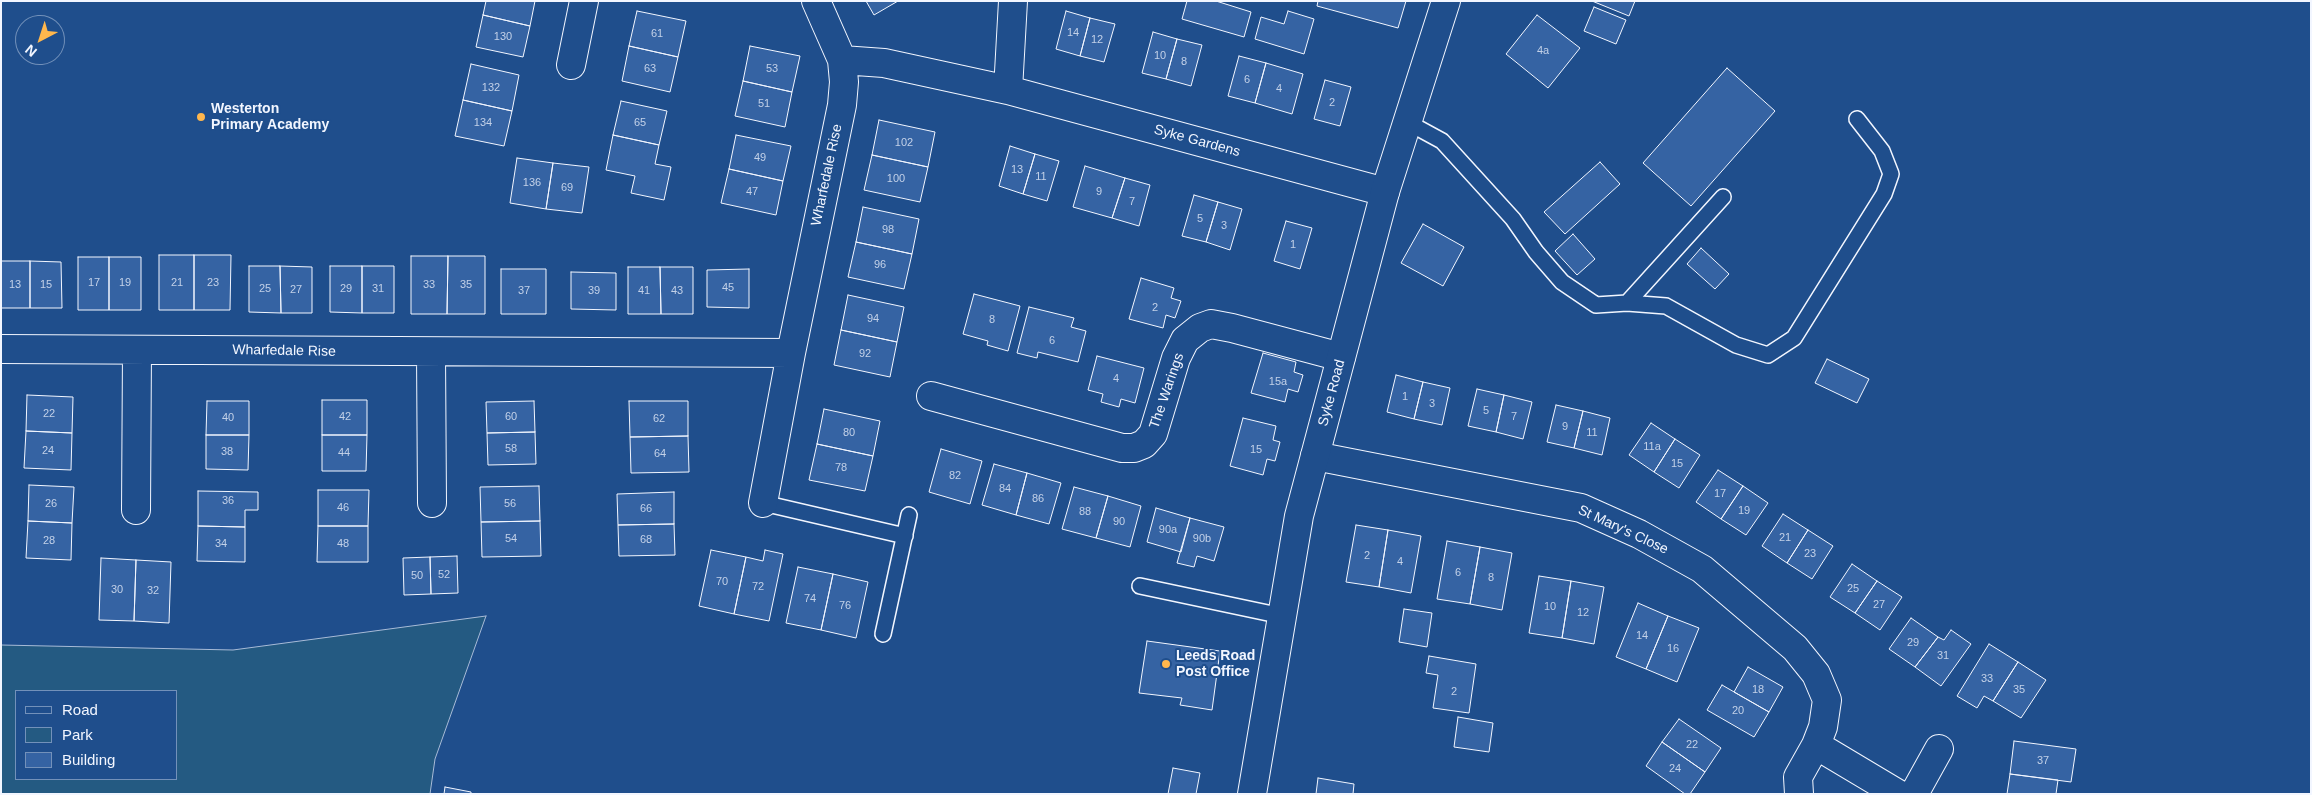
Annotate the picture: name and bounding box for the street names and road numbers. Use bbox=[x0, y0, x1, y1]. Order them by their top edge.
street label: Syke Gardens bbox=[1152, 121, 1242, 161]
street label: Wharfedale Rise bbox=[808, 123, 846, 227]
street label: Wharfedale Rise bbox=[232, 342, 336, 360]
street label: The Warings bbox=[1146, 351, 1188, 431]
street label: Syke Road bbox=[1315, 358, 1349, 428]
street label: St Mary's Close bbox=[1575, 502, 1671, 558]

